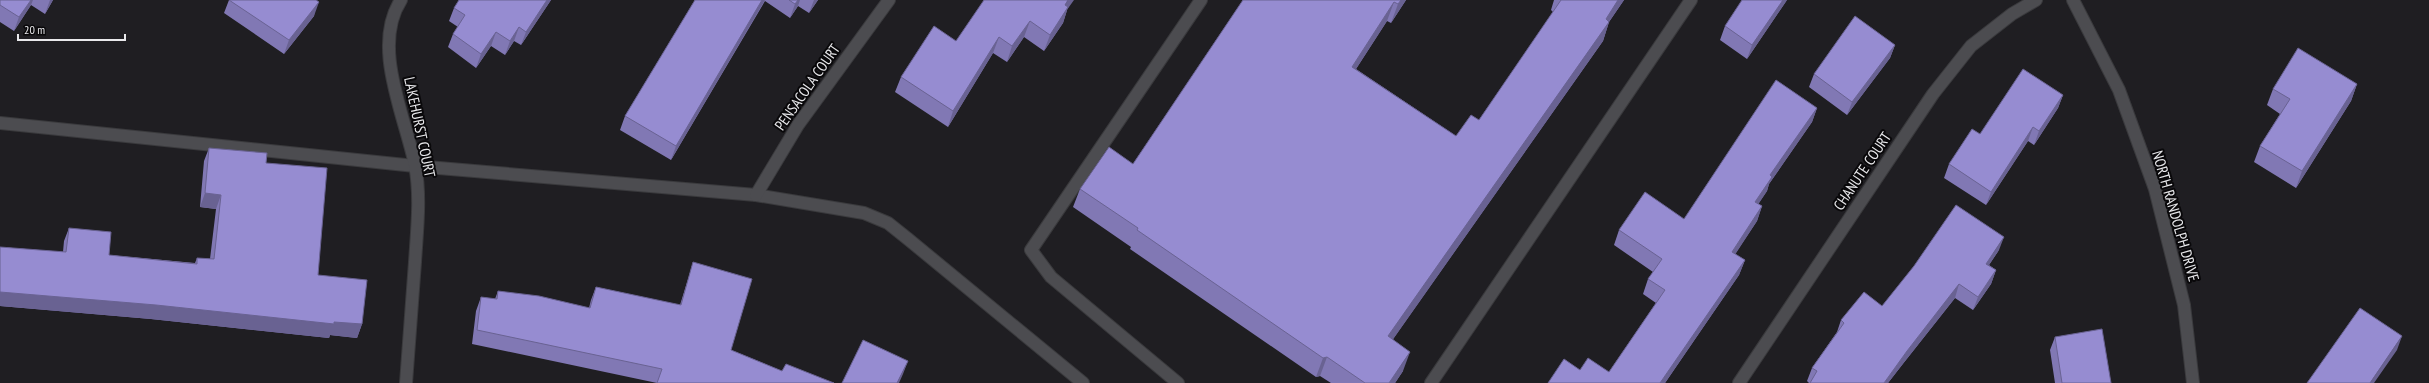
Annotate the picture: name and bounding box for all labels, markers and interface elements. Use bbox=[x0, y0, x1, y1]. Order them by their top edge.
scale bar bbox=[18, 16, 125, 42]
text: 20 m bbox=[24, 22, 45, 37]
street label: PENSACOLA COURT bbox=[770, 40, 844, 134]
street label: LAKEHURST COURT bbox=[400, 75, 440, 179]
street label: CHANUTE COURT bbox=[1829, 128, 1895, 214]
street label: NORTH RANDOLPH DRIVE bbox=[2148, 148, 2204, 284]

